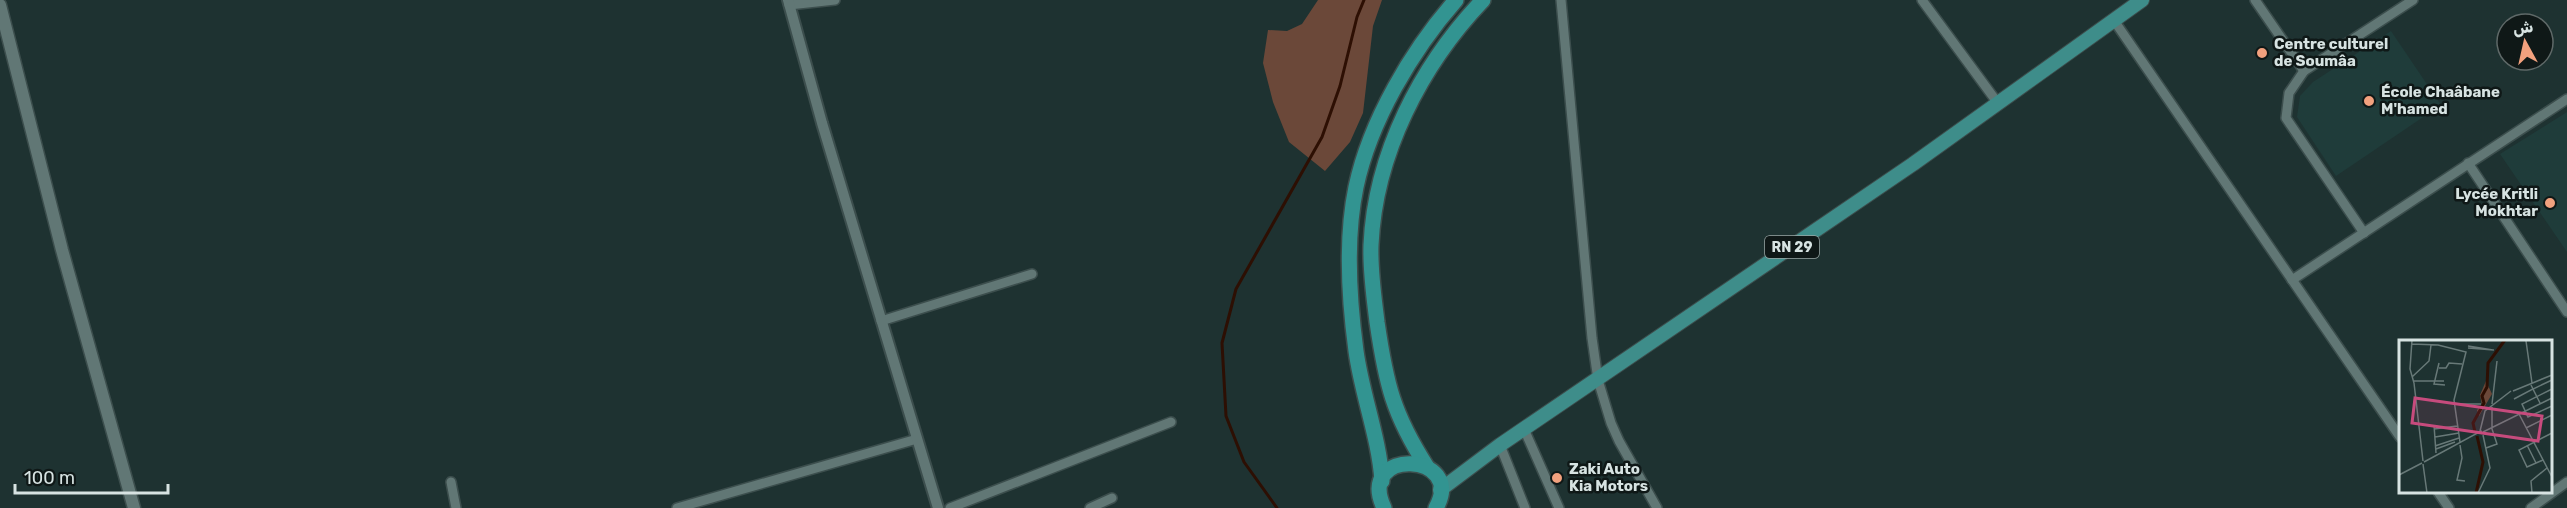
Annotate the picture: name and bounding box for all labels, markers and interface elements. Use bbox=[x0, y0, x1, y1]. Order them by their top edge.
north arrow bbox=[2495, 12, 2555, 72]
text: ش bbox=[2512, 17, 2534, 38]
place label: Centre culturel de Soumâa bbox=[2274, 35, 2388, 70]
marker: Centre culturel de Soumâa bbox=[2255, 46, 2269, 60]
place label: École Chaâbane M'hamed bbox=[2381, 83, 2500, 118]
marker: École Chaâbane M'hamed bbox=[2362, 94, 2376, 108]
place label: Lycée Kritli Mokhtar bbox=[2455, 185, 2538, 220]
marker: Lycée Kritli Mokhtar bbox=[2543, 196, 2557, 210]
road number: RN 29 bbox=[1765, 236, 1819, 258]
inset map bbox=[2399, 340, 2552, 493]
scale bar bbox=[15, 457, 168, 495]
place label: Zaki Auto Kia Motors bbox=[1569, 460, 1648, 495]
text: 100 m bbox=[24, 467, 75, 489]
marker: Zaki Auto Kia Motors bbox=[1550, 471, 1564, 485]

